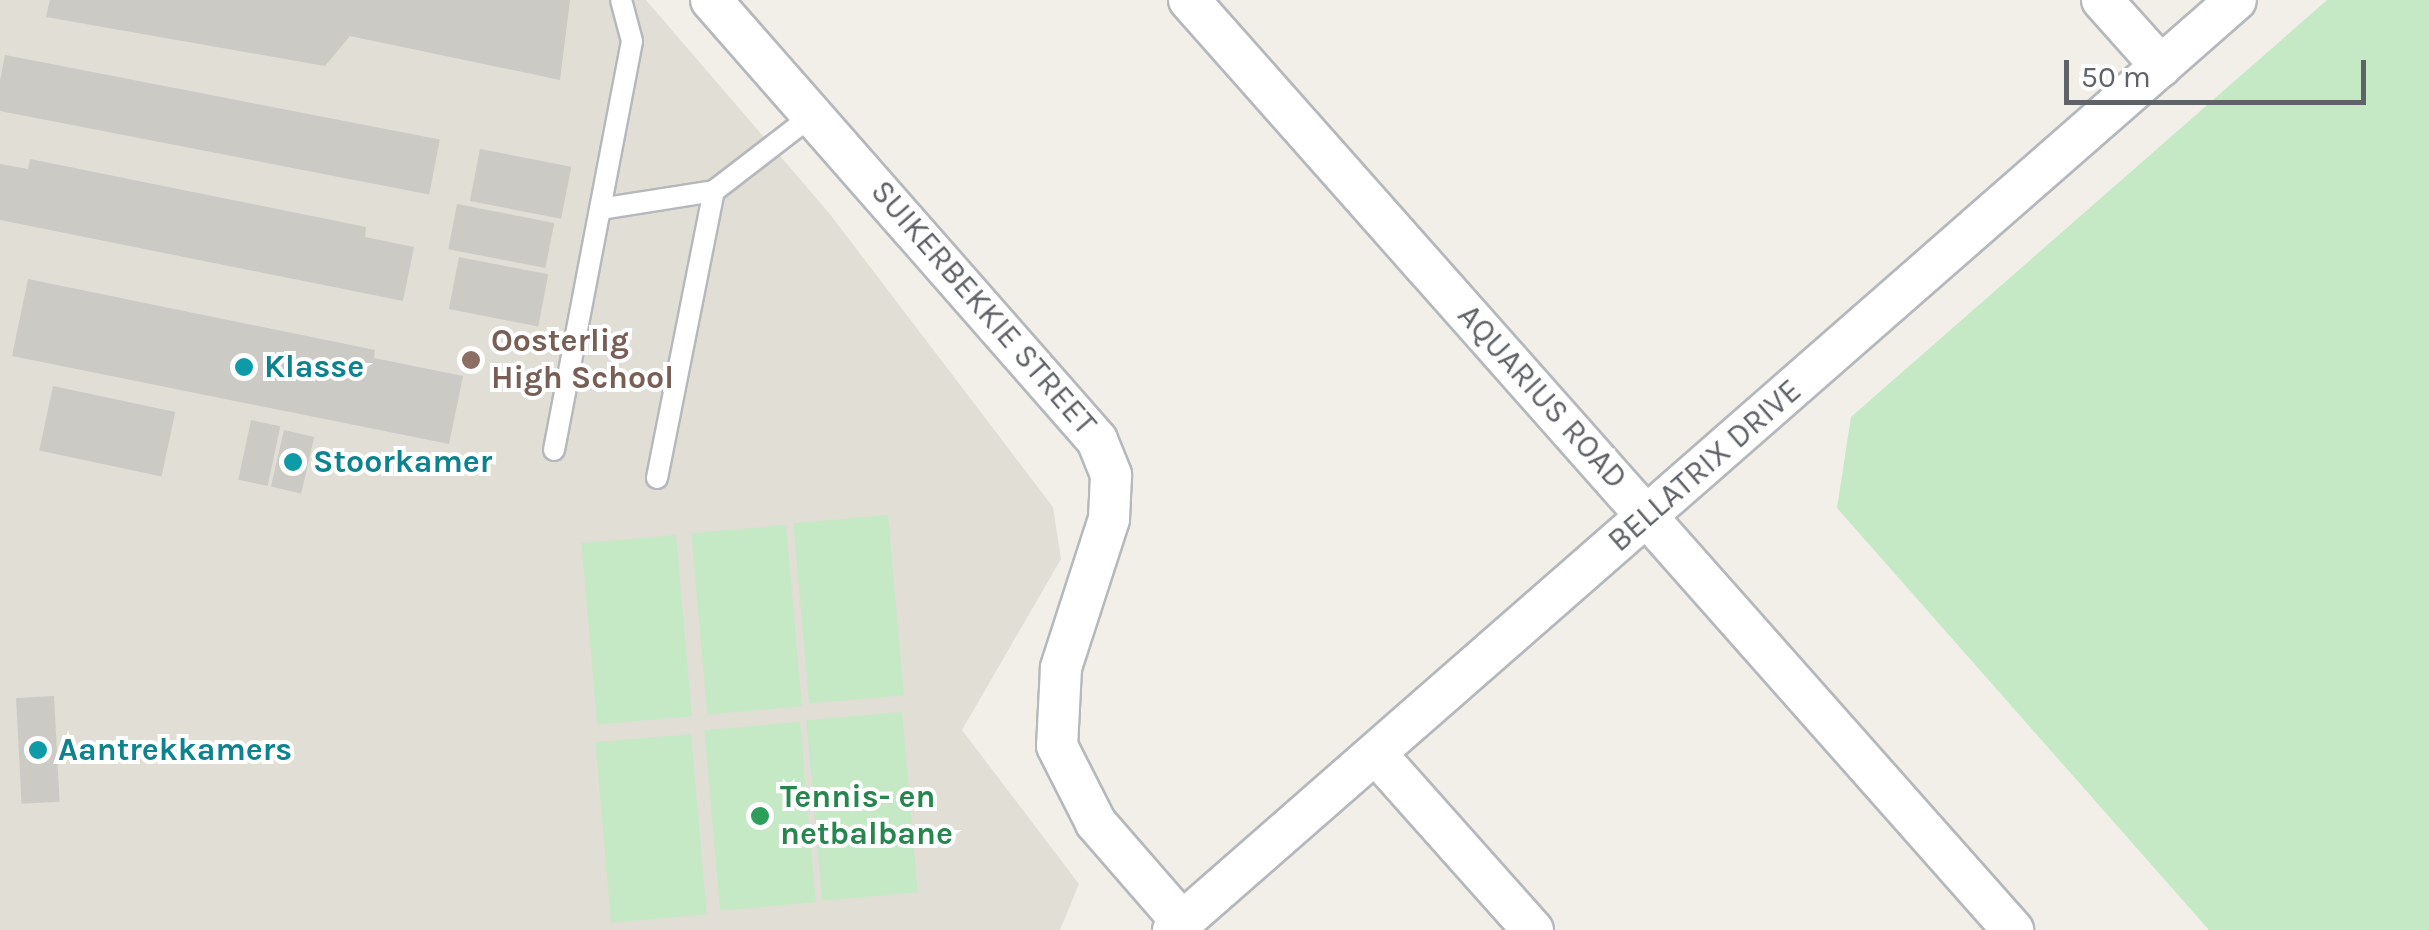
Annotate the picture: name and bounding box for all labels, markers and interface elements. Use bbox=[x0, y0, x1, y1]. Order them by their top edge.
scale bar bbox=[2069, 40, 2372, 102]
text: 50 m bbox=[2081, 59, 2151, 95]
street label: SUIKERBEKKIE STREET bbox=[862, 173, 1104, 443]
street label: AQUARIUS ROAD bbox=[1449, 297, 1635, 497]
place label: Oosterlig High School bbox=[491, 323, 674, 398]
place label: Klasse bbox=[264, 348, 364, 386]
marker: Oosterlig High School bbox=[460, 349, 482, 371]
marker: Klasse bbox=[233, 356, 255, 378]
street label: BELLATRIX DRIVE bbox=[1601, 372, 1809, 560]
place label: Stoorkamer bbox=[313, 443, 492, 481]
marker: Stoorkamer bbox=[282, 451, 304, 473]
place label: Aantrekkamers bbox=[58, 731, 292, 769]
marker: Aantrekkamers bbox=[27, 739, 49, 761]
place label: Tennis- en netbalbane bbox=[780, 779, 953, 854]
marker: Tennis- en netbalbane bbox=[749, 805, 771, 827]

